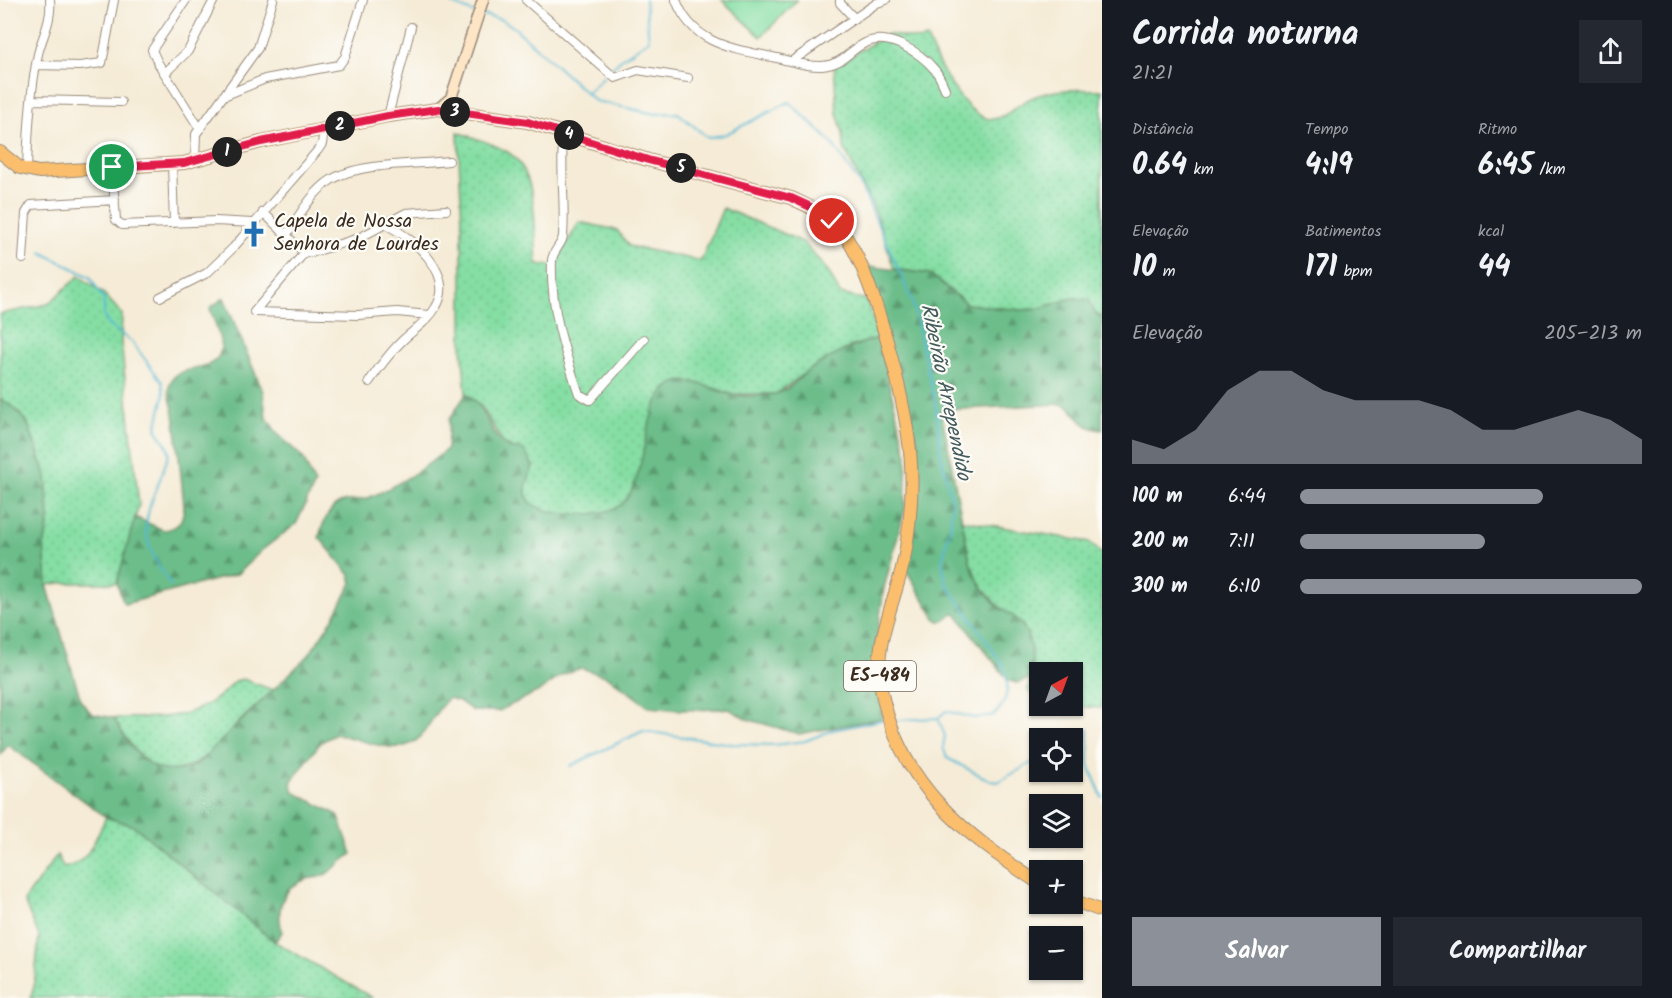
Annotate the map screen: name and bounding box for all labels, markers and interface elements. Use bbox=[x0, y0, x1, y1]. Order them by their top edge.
text: Corrida noturna bbox=[1132, 9, 1359, 62]
button: share bbox=[1579, 20, 1642, 83]
text: 21:21 bbox=[1132, 58, 1173, 90]
pin: 3 bbox=[440, 97, 470, 127]
text: 3 bbox=[451, 99, 459, 124]
pin: 2 bbox=[325, 111, 355, 141]
text: 2 bbox=[335, 113, 345, 138]
text: Distância bbox=[1132, 117, 1194, 142]
text: Tempo bbox=[1305, 117, 1348, 142]
text: Ritmo bbox=[1478, 117, 1517, 142]
pin: 4 bbox=[554, 120, 584, 150]
text: 4 bbox=[565, 122, 573, 147]
pin: 1 bbox=[212, 137, 242, 167]
text: 1 bbox=[225, 139, 229, 164]
pin bbox=[86, 141, 137, 192]
text: 0.64 bbox=[1132, 142, 1187, 190]
text: 4:19 bbox=[1305, 142, 1353, 190]
text: 6:45 bbox=[1478, 142, 1533, 190]
icon: arrive bbox=[95, 150, 128, 183]
pin: 5 bbox=[666, 153, 696, 183]
text: 5 bbox=[677, 155, 685, 180]
text: km bbox=[1187, 157, 1214, 182]
text: /km bbox=[1533, 157, 1566, 182]
pin bbox=[806, 195, 857, 246]
icon: check bbox=[815, 204, 848, 237]
place label: Capela de Nossa Senhora de Lourdes bbox=[274, 206, 439, 261]
church icon: Capela de Nossa Senhora de Lourdes bbox=[239, 219, 269, 249]
text: Elevação bbox=[1132, 219, 1189, 244]
text: Batimentos bbox=[1305, 219, 1381, 244]
text: kcal bbox=[1478, 219, 1504, 244]
text: 10 bbox=[1132, 244, 1156, 292]
text: 171 bbox=[1305, 244, 1337, 292]
text: 44 bbox=[1478, 244, 1511, 292]
text: m bbox=[1156, 259, 1176, 284]
text: bpm bbox=[1337, 259, 1372, 284]
water label: Ribeirão Arrependido bbox=[910, 301, 980, 485]
text: Elevação bbox=[1132, 318, 1203, 350]
text: 205–213 m bbox=[1544, 318, 1642, 350]
text: 100 m bbox=[1132, 481, 1183, 513]
text: 6:44 bbox=[1228, 481, 1266, 513]
text: 200 m bbox=[1132, 526, 1188, 558]
text: 7:11 bbox=[1228, 526, 1255, 558]
text: 300 m bbox=[1132, 571, 1188, 603]
text: 6:10 bbox=[1228, 571, 1260, 603]
road number: ES-484 bbox=[844, 661, 916, 691]
north arrow bbox=[1029, 662, 1083, 716]
map controls bbox=[1029, 662, 1083, 980]
button: locate bbox=[1029, 728, 1083, 782]
button: layers bbox=[1029, 794, 1083, 848]
button: + bbox=[1029, 860, 1083, 914]
button: Salvar bbox=[1132, 917, 1381, 986]
button: Compartilhar bbox=[1393, 917, 1642, 986]
button: − bbox=[1029, 926, 1083, 980]

